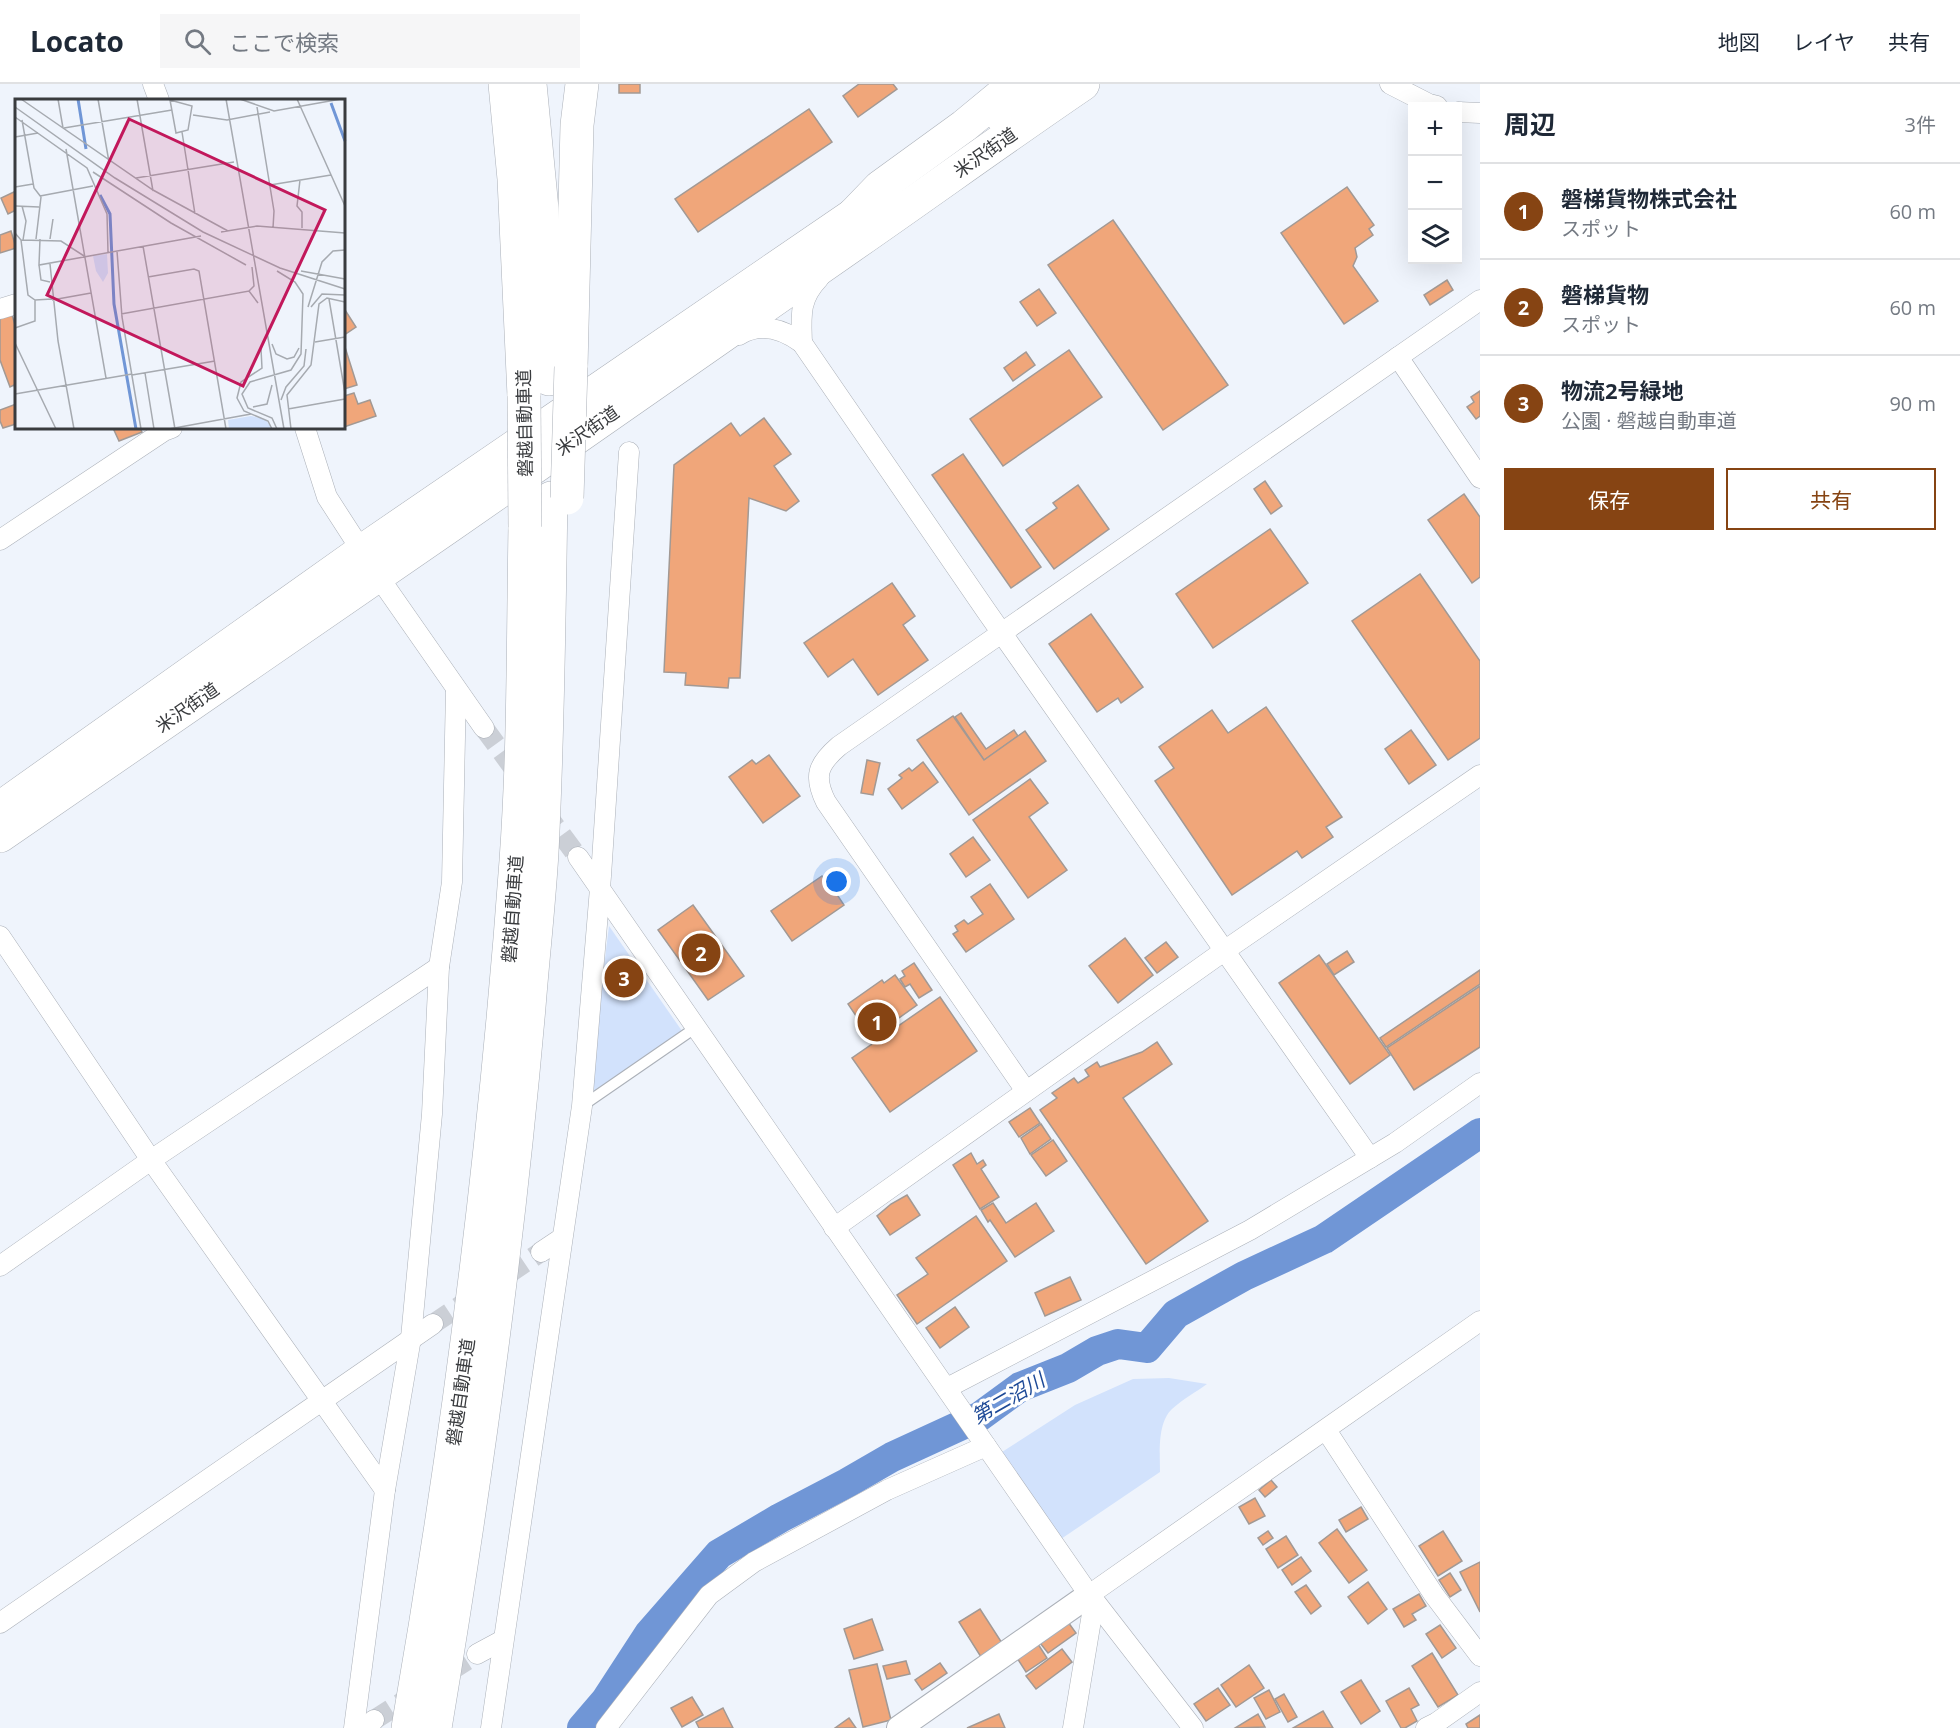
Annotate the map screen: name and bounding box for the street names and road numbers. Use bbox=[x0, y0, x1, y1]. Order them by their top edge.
street label: 米沢街道 bbox=[949, 122, 1021, 182]
street label: 磐越自動車道 bbox=[511, 369, 537, 477]
street label: 米沢街道 bbox=[551, 400, 623, 460]
street label: 米沢街道 bbox=[151, 677, 223, 737]
street label: 磐越自動車道 bbox=[496, 854, 528, 964]
street label: 磐越自動車道 bbox=[441, 1337, 479, 1447]

